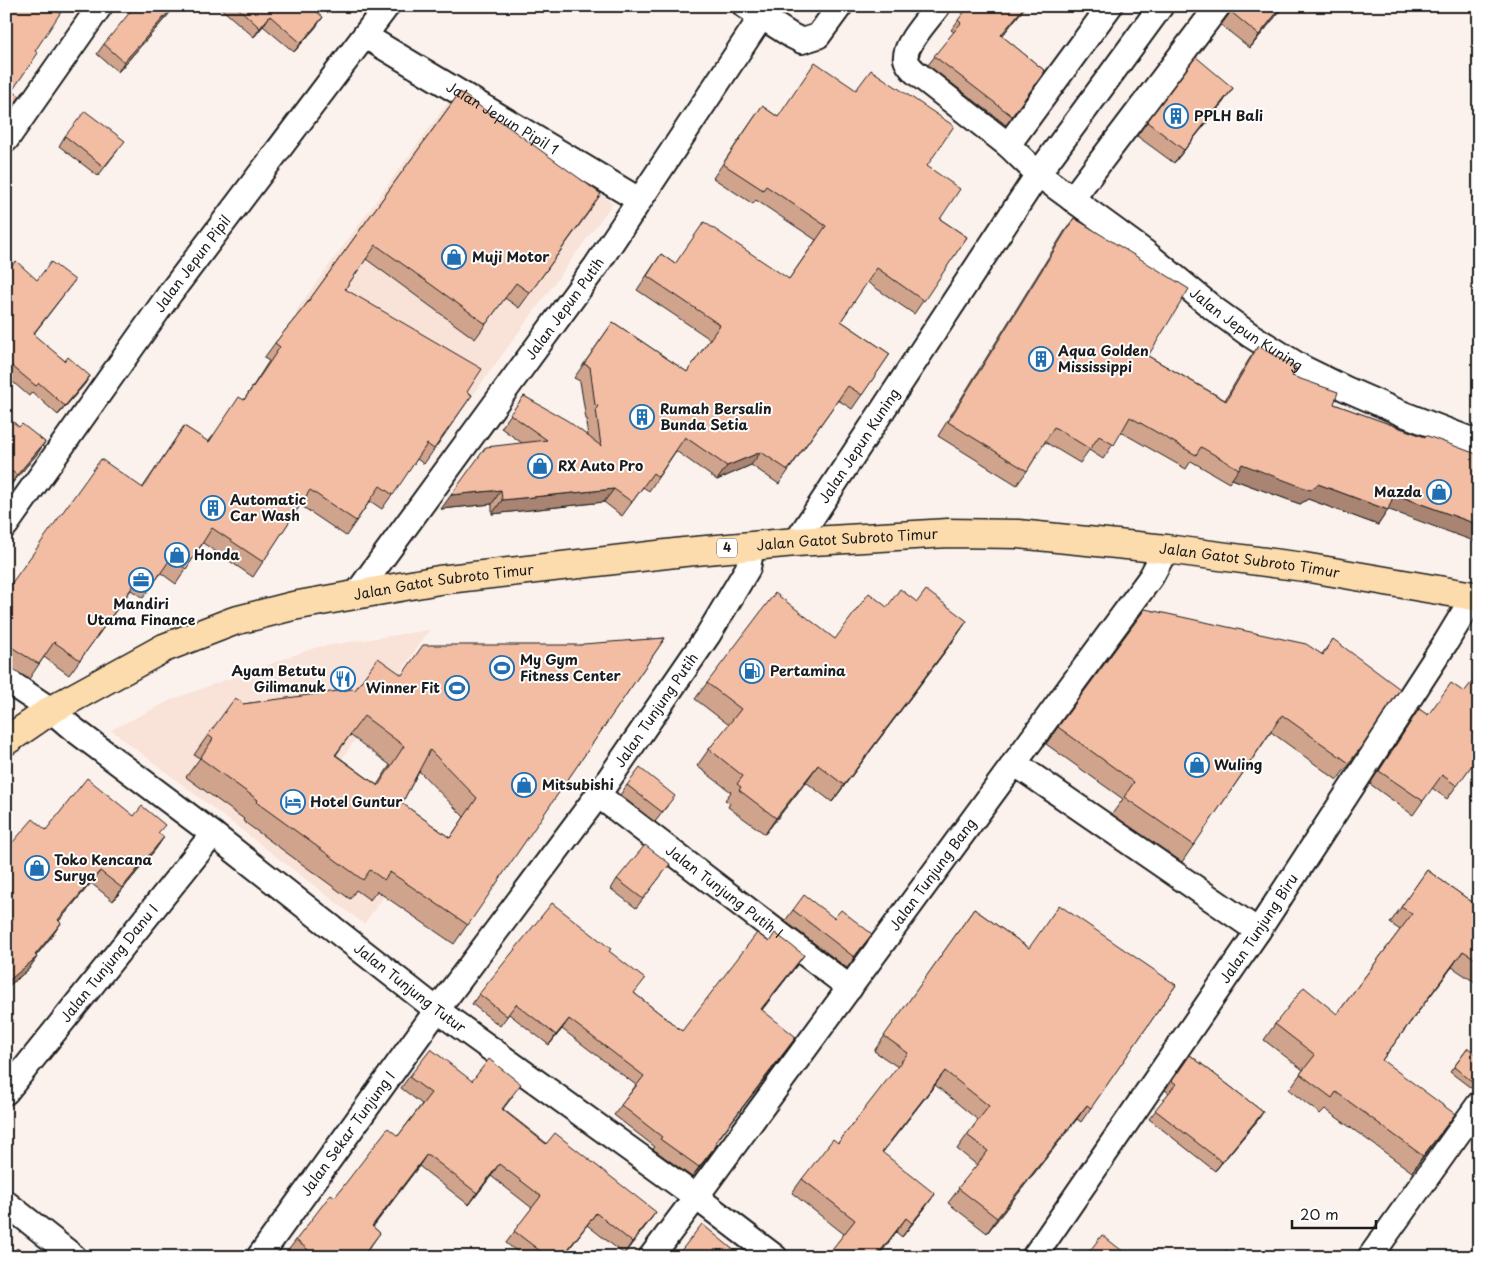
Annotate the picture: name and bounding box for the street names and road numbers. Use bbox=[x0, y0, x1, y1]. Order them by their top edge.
street label: Jalan Jepun Pipil 1 bbox=[443, 76, 563, 159]
street label: Jalan Jepun Pipil bbox=[149, 211, 235, 316]
street label: Jalan Jepun Putih bbox=[520, 253, 609, 364]
street label: Jalan Jepun Kuning bbox=[1185, 282, 1307, 376]
street label: Jalan Jepun Kuning bbox=[813, 384, 904, 507]
street label: Jalan Gatot Subroto Timur bbox=[755, 523, 939, 555]
street label: Jalan Gatot Subroto Timur bbox=[1158, 537, 1342, 583]
road number: 4 bbox=[717, 538, 737, 558]
street label: Jalan Gatot Subroto Timur bbox=[352, 558, 535, 605]
street label: Jalan Tunjung Putih bbox=[609, 649, 703, 771]
street label: Jalan Tunjung Bang bbox=[884, 814, 981, 935]
street label: Jalan Tunjung Putih I bbox=[661, 840, 788, 943]
street label: Jalan Tunjung Biru bbox=[1214, 869, 1303, 987]
street label: Jalan Tunjung Danu I bbox=[55, 899, 163, 1027]
street label: Jalan Tunjung Tutur bbox=[350, 938, 471, 1038]
street label: Jalan Sekar Tunjung I bbox=[295, 1067, 400, 1200]

